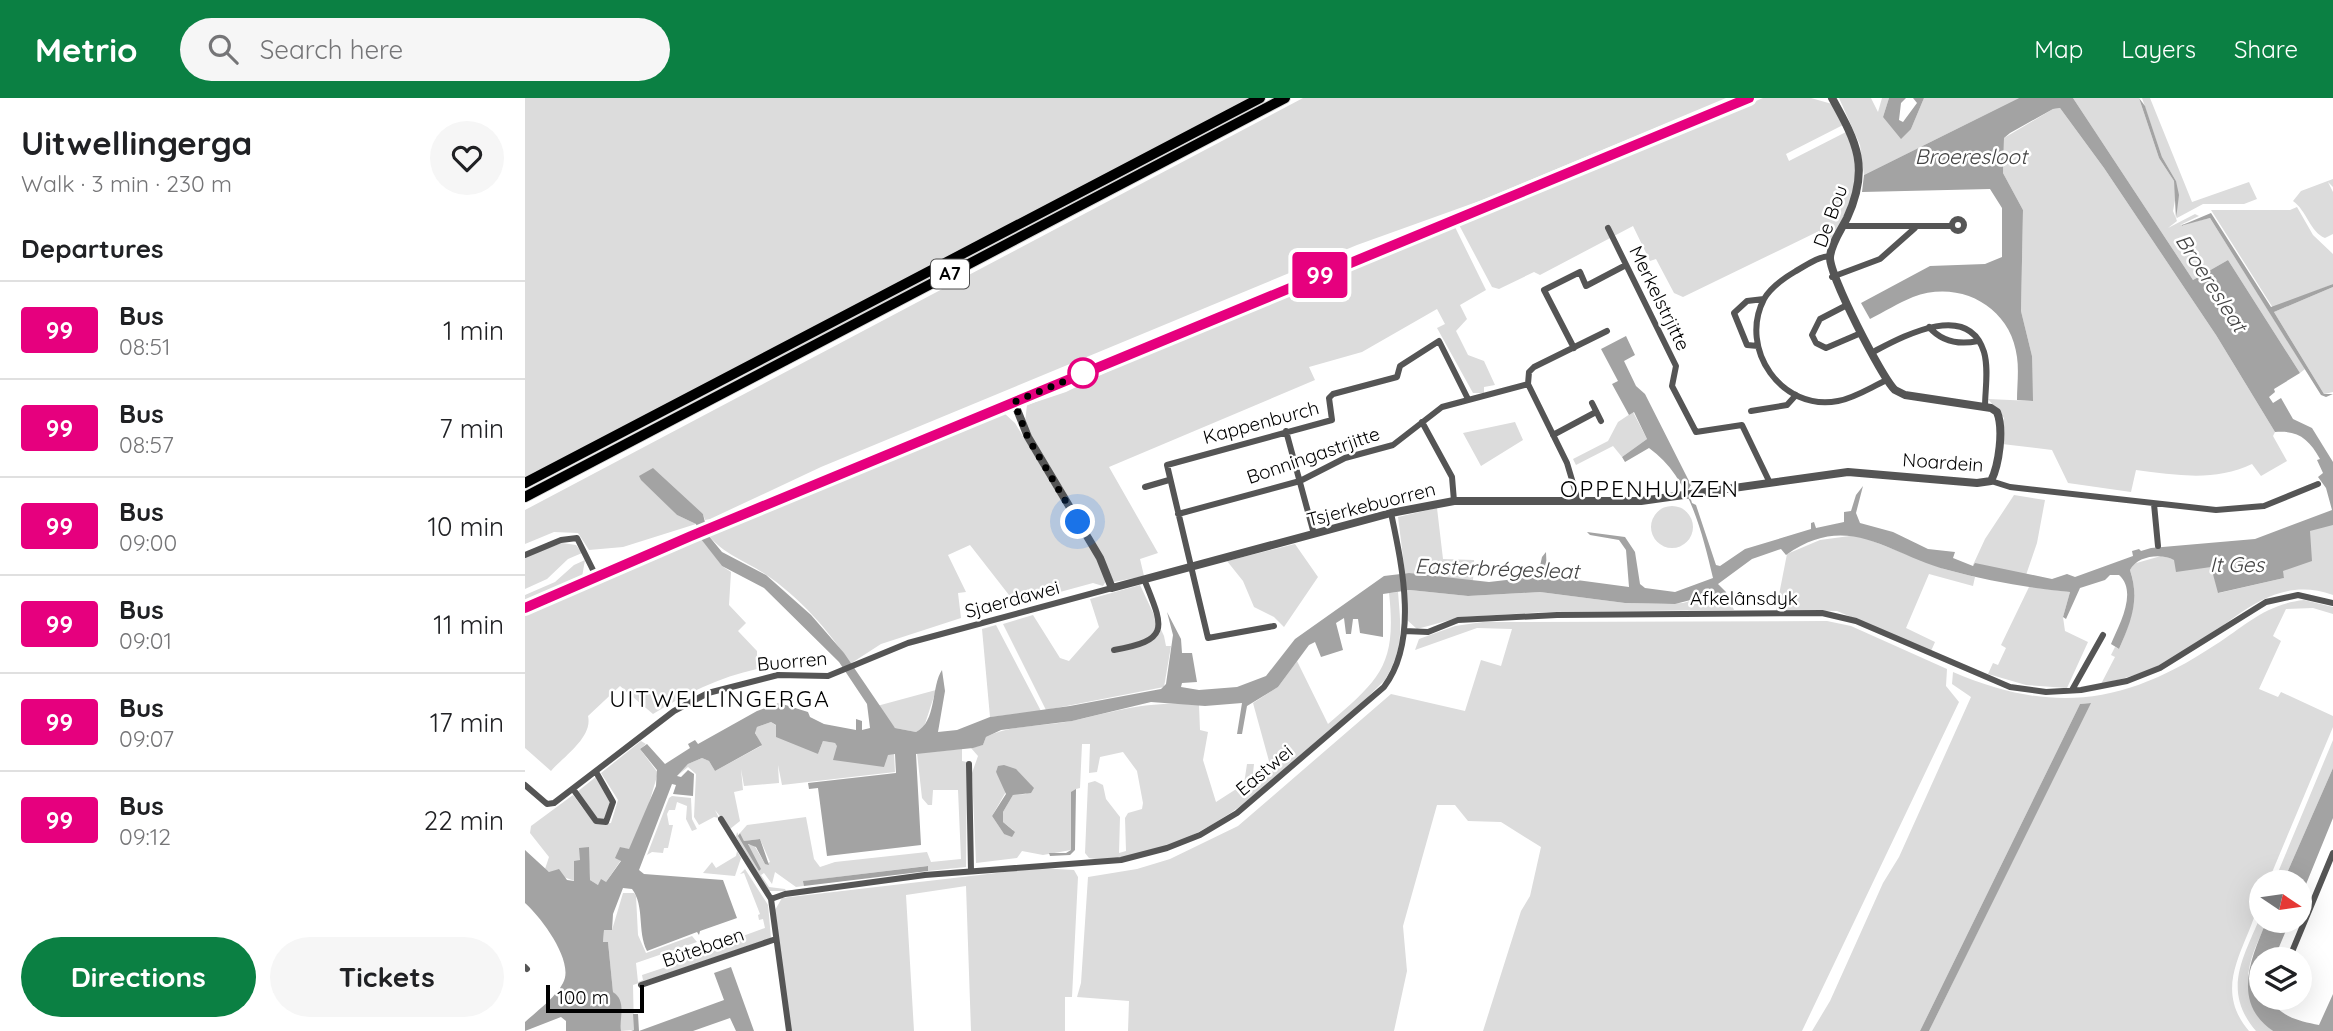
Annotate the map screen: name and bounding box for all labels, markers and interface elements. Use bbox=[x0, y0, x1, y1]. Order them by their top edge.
search box bbox=[180, 18, 670, 81]
text: Metrio bbox=[35, 29, 138, 70]
icon: search bbox=[204, 30, 242, 68]
text: Search here bbox=[260, 33, 403, 66]
text: Map bbox=[2034, 34, 2083, 64]
text: Layers bbox=[2121, 34, 2196, 64]
text: Share bbox=[2234, 34, 2298, 64]
button: heart bbox=[430, 121, 504, 195]
text: Uitwellingerga bbox=[21, 122, 252, 163]
water label: Broeresloot bbox=[1915, 143, 2030, 169]
text: Walk · 3 min · 230 m bbox=[21, 169, 232, 198]
street label: De Bou bbox=[1808, 182, 1852, 250]
water label: Broeresleat bbox=[2171, 229, 2255, 339]
text: Departures bbox=[21, 232, 164, 265]
street label: Merkelstrjitte bbox=[1624, 242, 1696, 354]
line badge: 99 bbox=[1289, 252, 1351, 298]
road number: A7 bbox=[931, 260, 969, 288]
text: 99 bbox=[1306, 260, 1334, 290]
text: Bus bbox=[119, 299, 164, 332]
text: 1 min bbox=[443, 314, 504, 347]
text: 99 bbox=[46, 315, 73, 345]
text: 08:51 bbox=[119, 332, 170, 361]
unlabelled marker bbox=[1068, 358, 1098, 388]
street label: Kappenburch bbox=[1200, 395, 1322, 449]
text: Bus bbox=[119, 397, 164, 430]
text: 7 min bbox=[439, 412, 504, 445]
text: 99 bbox=[46, 413, 73, 443]
street label: Bonningastrjitte bbox=[1243, 421, 1383, 489]
text: 08:57 bbox=[119, 430, 174, 459]
street label: Noardein bbox=[1902, 447, 1984, 477]
district label: OPPENHUIZEN bbox=[1560, 474, 1740, 503]
street label: Tsjerkebuorren bbox=[1304, 476, 1438, 532]
text: Bus bbox=[119, 495, 164, 528]
your location bbox=[1060, 504, 1095, 539]
text: 10 min bbox=[428, 510, 504, 543]
text: 99 bbox=[46, 511, 73, 541]
text: 09:00 bbox=[119, 528, 177, 557]
water label: It Ges bbox=[2210, 551, 2265, 577]
water label: Easterbrégesleat bbox=[1414, 552, 1583, 584]
street label: Sjaerdawei bbox=[962, 575, 1062, 623]
street label: Afkelânsdyk bbox=[1690, 586, 1798, 610]
text: Bus bbox=[119, 593, 164, 626]
text: 11 min bbox=[433, 608, 504, 641]
text: 99 bbox=[46, 609, 73, 639]
text: 09:01 bbox=[119, 626, 172, 655]
street label: Buorren bbox=[756, 646, 828, 676]
district label: UITWELLINGERGA bbox=[609, 684, 831, 713]
text: Bus bbox=[119, 691, 164, 724]
text: 17 min bbox=[430, 706, 504, 739]
text: 99 bbox=[46, 707, 73, 737]
text: 09:07 bbox=[119, 724, 174, 753]
street label: Eastwei bbox=[1230, 739, 1298, 801]
text: Bus bbox=[119, 789, 164, 822]
text: 22 min bbox=[424, 804, 504, 837]
text: 99 bbox=[46, 805, 73, 835]
text: 09:12 bbox=[119, 822, 171, 851]
north arrow bbox=[2249, 870, 2312, 933]
map controls bbox=[2249, 870, 2312, 1010]
street label: Bûtebaen bbox=[659, 922, 747, 972]
button: Directions bbox=[21, 937, 256, 1017]
button: Tickets bbox=[270, 937, 504, 1017]
button: layers bbox=[2249, 947, 2312, 1010]
scale bar bbox=[546, 982, 644, 1014]
text: 100 m bbox=[557, 985, 609, 1009]

